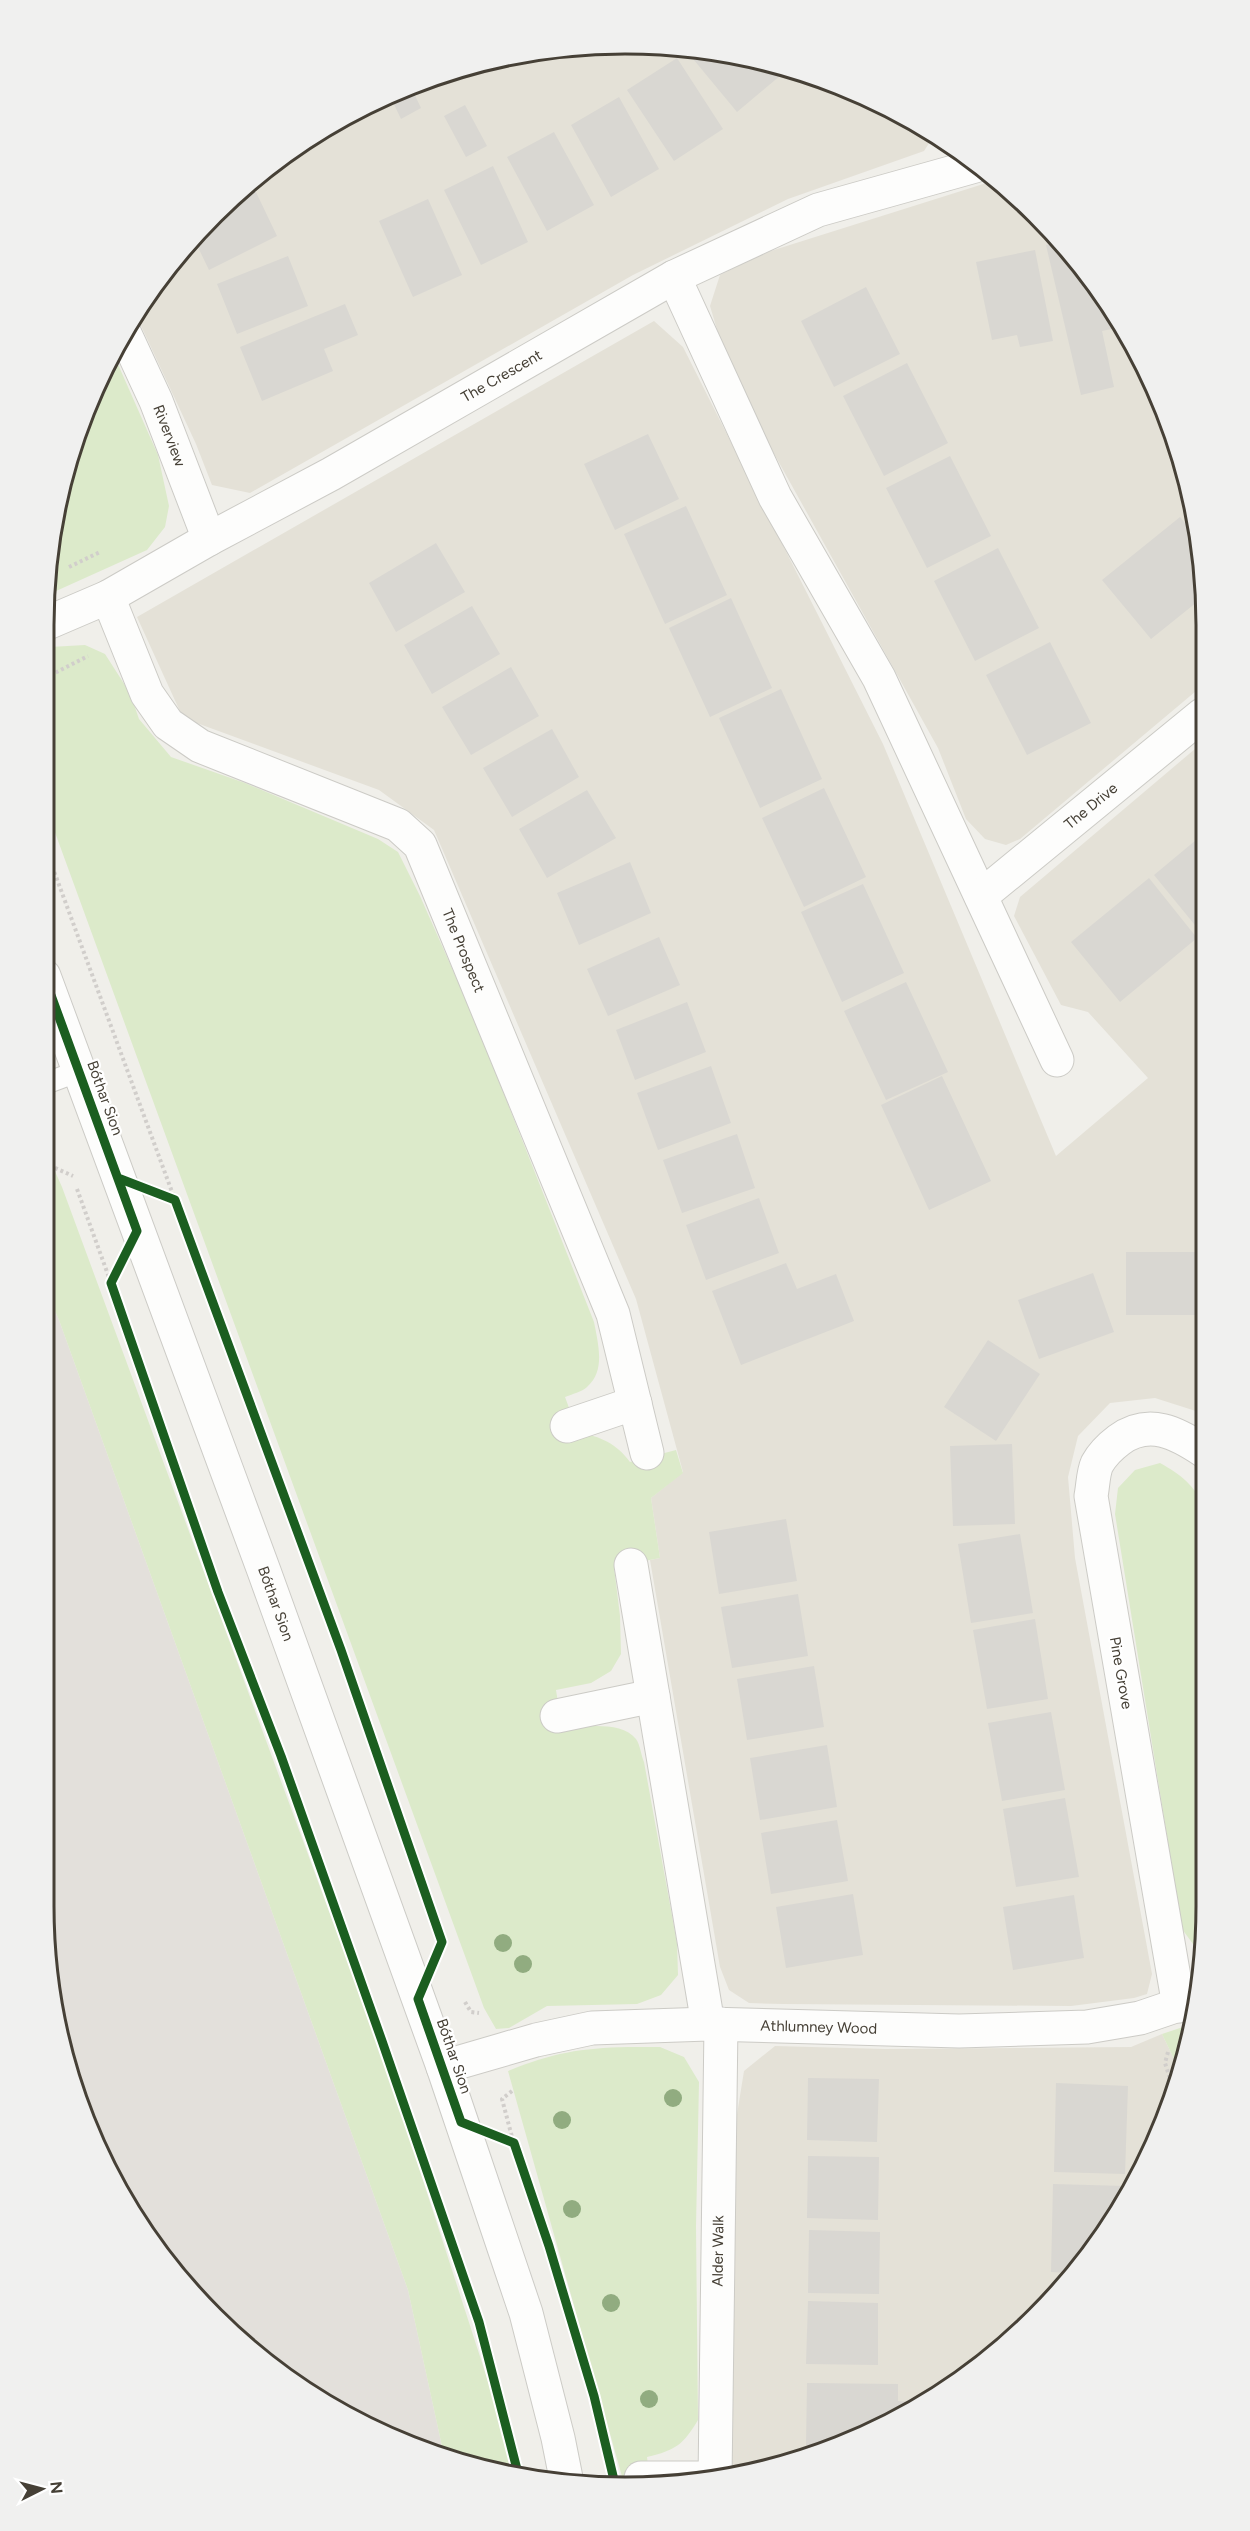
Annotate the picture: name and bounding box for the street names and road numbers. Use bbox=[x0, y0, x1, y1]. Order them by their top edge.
street label: The Crescent bbox=[458, 346, 545, 406]
street label: Riverview bbox=[149, 402, 189, 469]
street label: The Drive bbox=[1061, 779, 1121, 833]
street label: The Prospect bbox=[438, 906, 489, 995]
street label: Bóthar Sion bbox=[83, 1058, 127, 1138]
street label: Bóthar Sion bbox=[254, 1564, 297, 1643]
street label: Pine Grove bbox=[1106, 1635, 1136, 1711]
street label: Bóthar Sion bbox=[433, 2016, 475, 2096]
street label: Athlumney Wood bbox=[760, 2016, 877, 2038]
street label: Alder Walk bbox=[709, 2215, 727, 2287]

